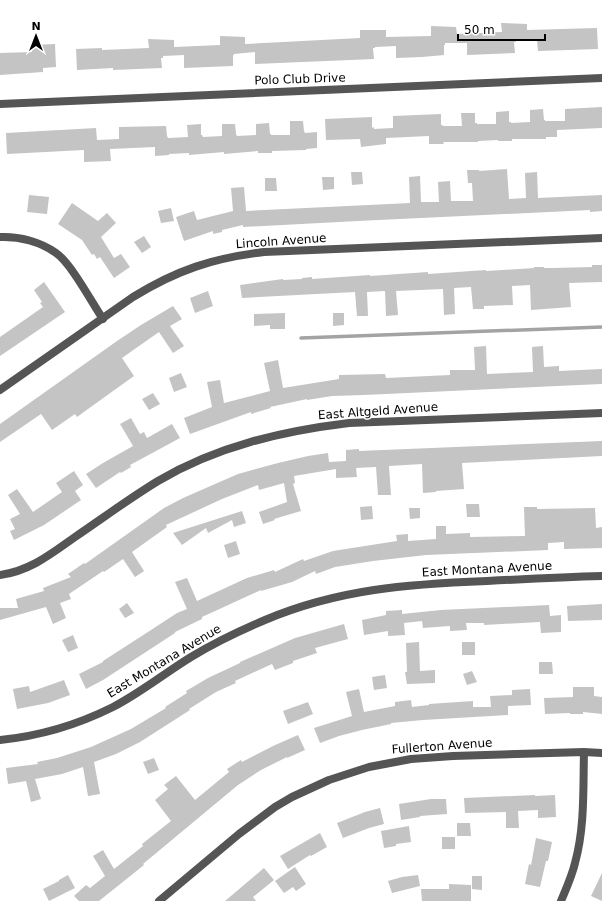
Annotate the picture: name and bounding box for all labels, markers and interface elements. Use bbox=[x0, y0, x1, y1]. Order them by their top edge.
north arrow bbox=[16, 16, 56, 56]
scale bar bbox=[458, 16, 545, 42]
text: N bbox=[31, 20, 41, 33]
text: 50 m bbox=[464, 23, 495, 37]
street label: Polo Club Drive bbox=[254, 70, 346, 88]
street label: Lincoln Avenue bbox=[235, 231, 327, 251]
street label: East Altgeld Avenue bbox=[318, 400, 438, 422]
street label: East Montana Avenue bbox=[422, 559, 552, 579]
street label: East Montana Avenue bbox=[104, 621, 224, 701]
street label: Fullerton Avenue bbox=[391, 735, 493, 757]

